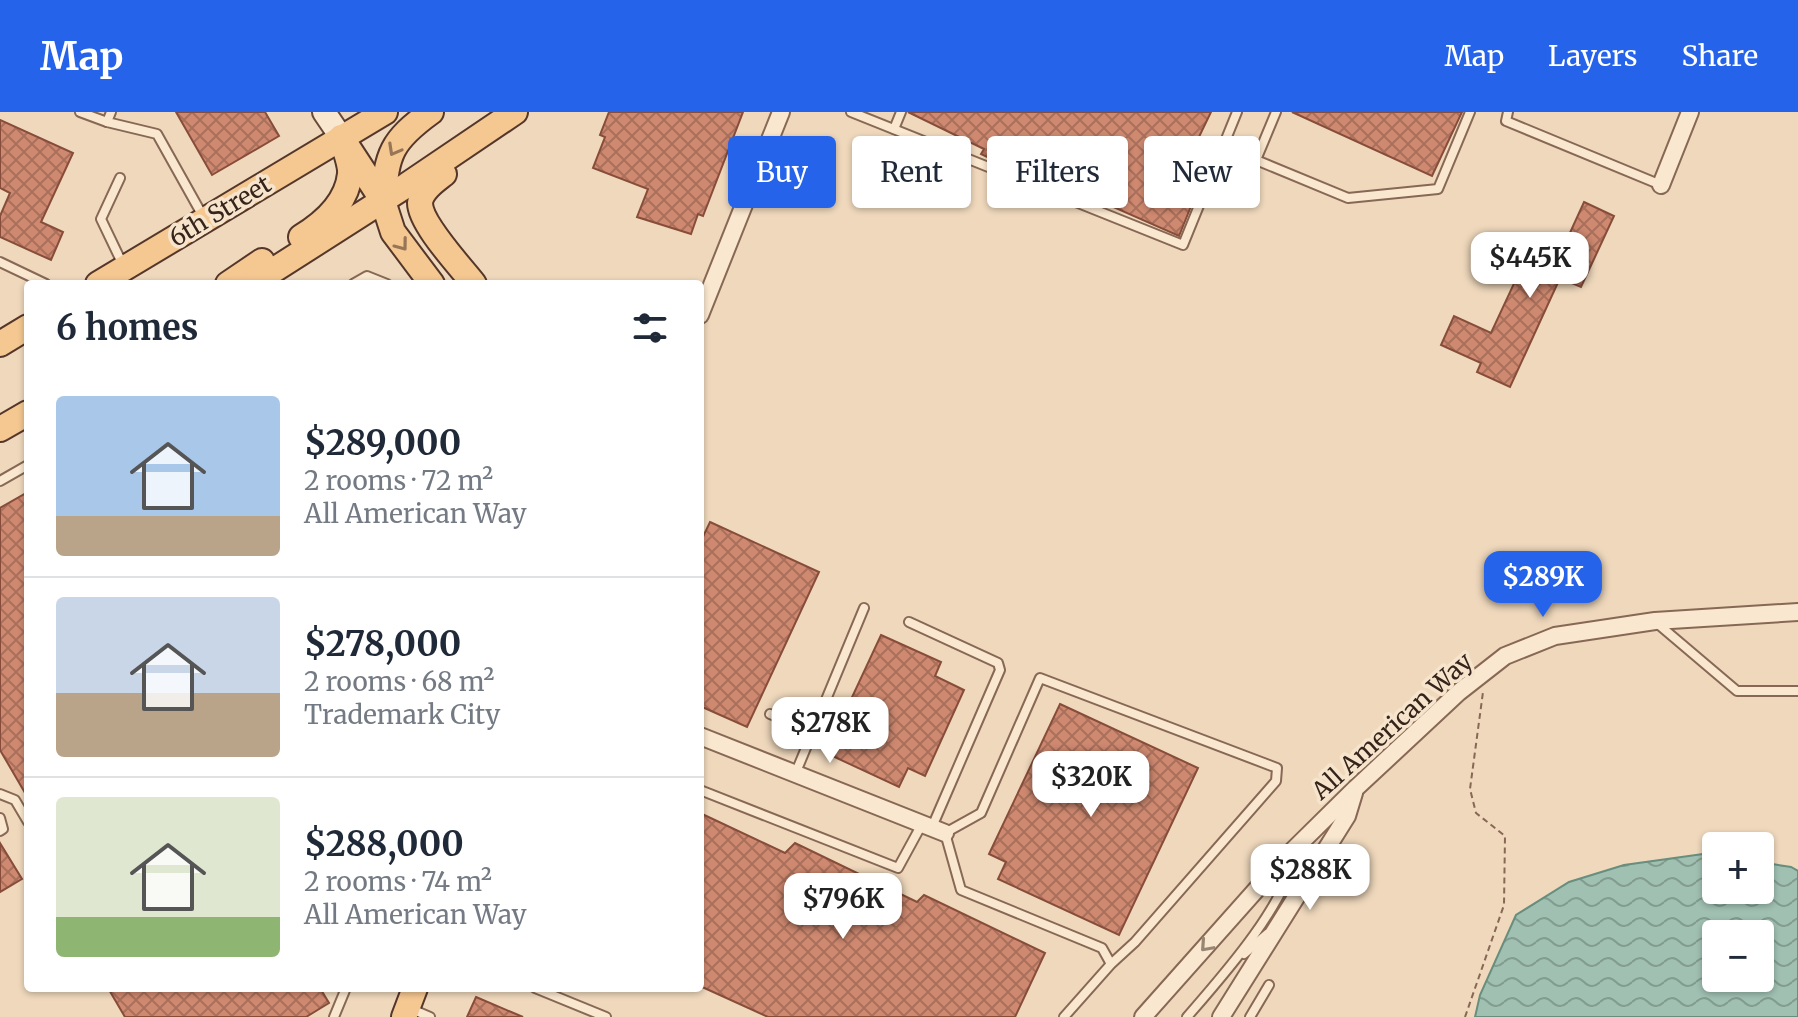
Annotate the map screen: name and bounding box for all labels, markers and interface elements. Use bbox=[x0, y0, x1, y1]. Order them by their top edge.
text: Map bbox=[40, 33, 124, 80]
text: Map bbox=[1444, 38, 1504, 74]
text: Layers bbox=[1548, 38, 1637, 74]
text: Share bbox=[1681, 38, 1758, 74]
chip: Buy bbox=[728, 136, 836, 208]
chip: Rent bbox=[852, 136, 971, 208]
chip: Filters bbox=[987, 136, 1128, 208]
chip: New bbox=[1144, 136, 1260, 208]
one-way arrow bbox=[389, 142, 404, 156]
street label: 6th Street bbox=[163, 168, 277, 254]
pin: $445K bbox=[1474, 232, 1586, 300]
one-way arrow bbox=[393, 236, 407, 251]
text: $445K bbox=[1489, 241, 1571, 274]
icon: filters bbox=[628, 306, 672, 350]
text: 6 homes bbox=[56, 307, 198, 349]
text: $289,000 bbox=[304, 422, 461, 464]
icon: home bbox=[120, 428, 216, 524]
text: 2 rooms · 72 m² bbox=[304, 464, 493, 497]
text: All American Way bbox=[304, 497, 527, 530]
pin: $289K bbox=[1487, 551, 1599, 619]
text: $289K bbox=[1502, 560, 1584, 593]
text: $278,000 bbox=[304, 623, 461, 665]
icon: home bbox=[120, 629, 216, 725]
street label: All American Way bbox=[1305, 646, 1479, 807]
text: 2 rooms · 68 m² bbox=[304, 665, 494, 698]
pin: $278K bbox=[774, 697, 886, 765]
text: Trademark City bbox=[304, 698, 500, 731]
text: $278K bbox=[790, 706, 870, 739]
pin: $320K bbox=[1035, 751, 1147, 819]
text: $320K bbox=[1050, 760, 1132, 793]
text: $288,000 bbox=[304, 823, 464, 865]
icon: home bbox=[120, 829, 216, 925]
map controls bbox=[1702, 832, 1774, 992]
button: + bbox=[1702, 832, 1774, 904]
pin: $288K bbox=[1254, 844, 1366, 912]
text: $288K bbox=[1269, 853, 1351, 886]
text: 2 rooms · 74 m² bbox=[304, 865, 492, 898]
pin: $796K bbox=[787, 873, 899, 941]
text: $796K bbox=[802, 882, 884, 915]
text: All American Way bbox=[304, 898, 527, 931]
button: − bbox=[1702, 920, 1774, 992]
one-way arrow bbox=[1202, 937, 1216, 952]

